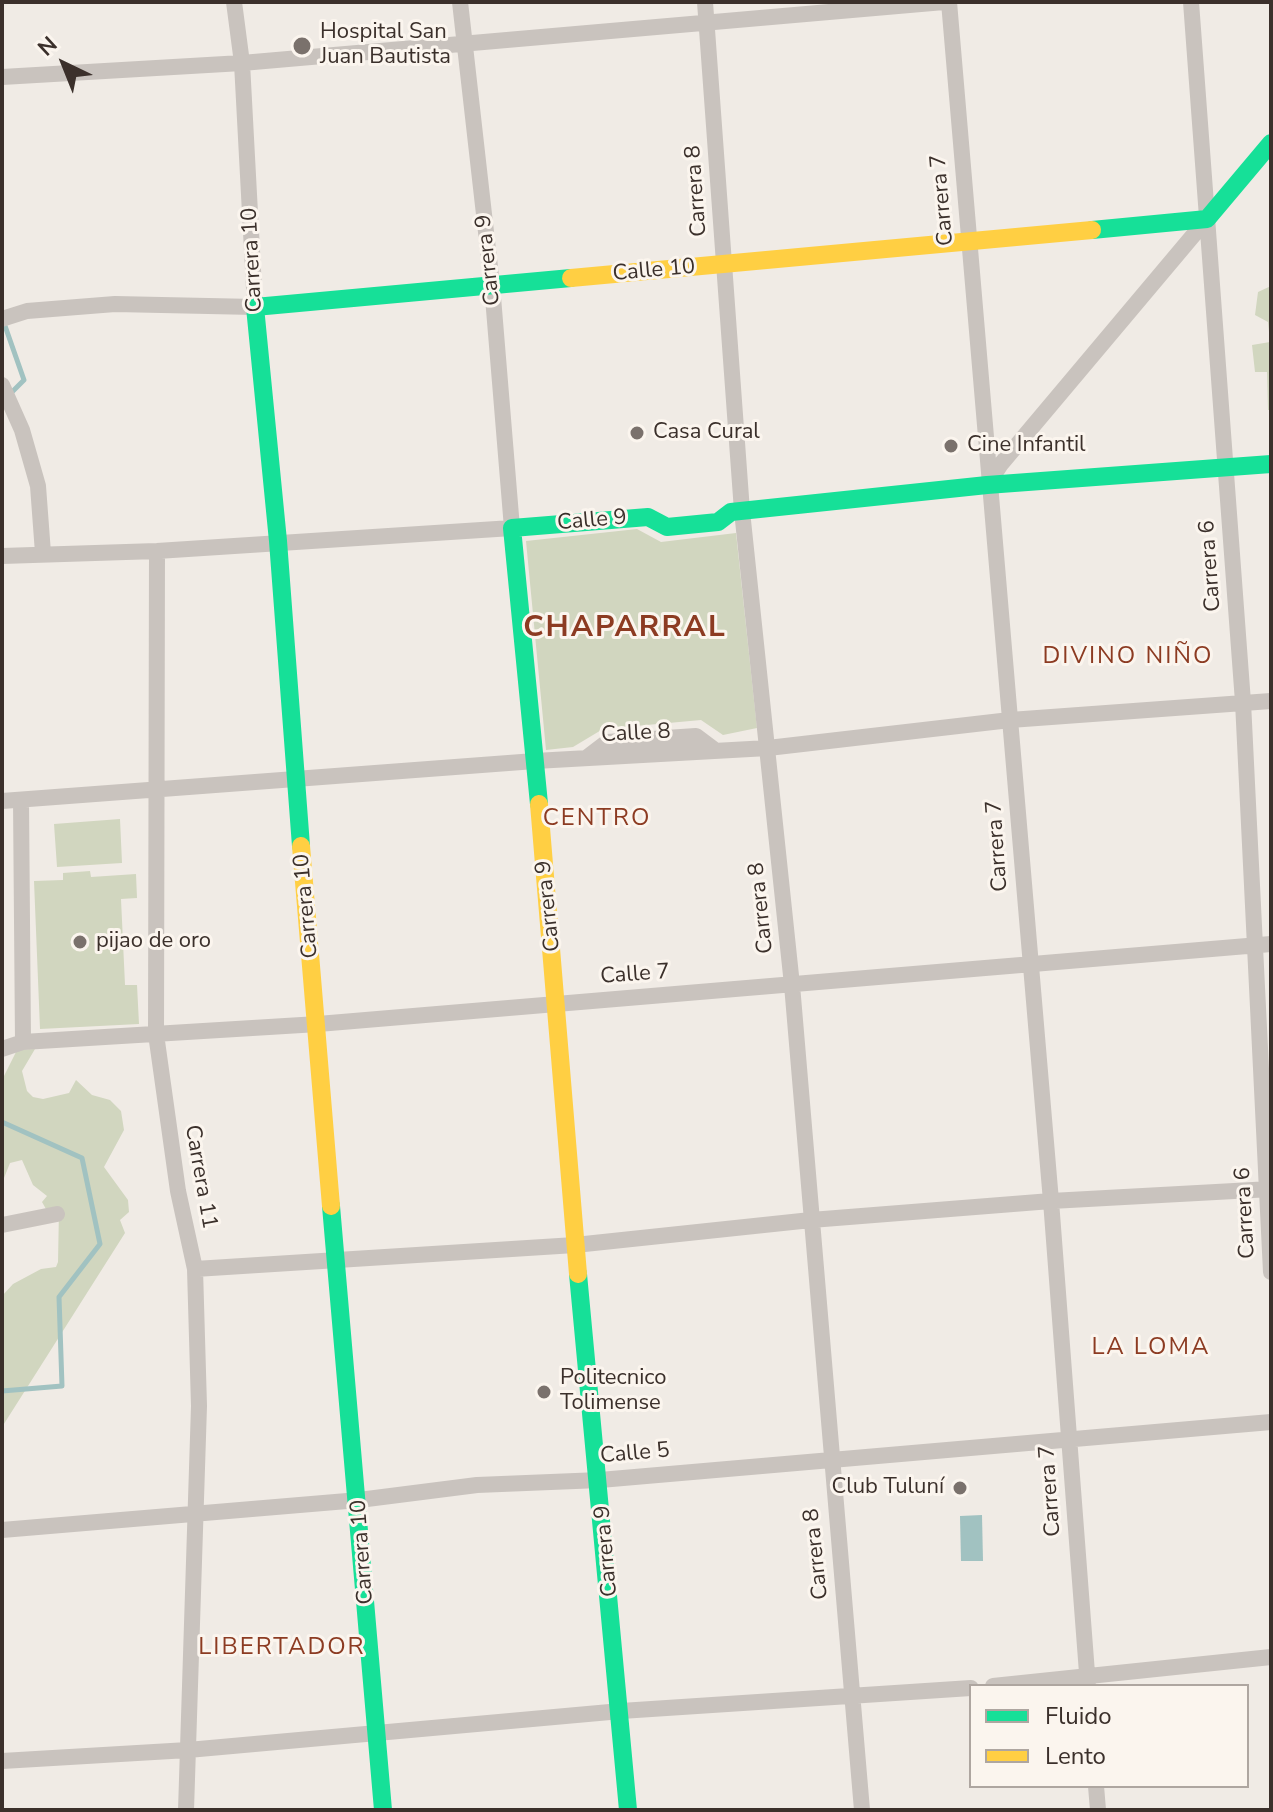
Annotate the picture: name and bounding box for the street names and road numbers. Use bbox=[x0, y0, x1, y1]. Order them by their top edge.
street label: Carrera 8 bbox=[681, 144, 713, 238]
street label: Carrera 7 bbox=[926, 153, 960, 247]
street label: Carrera 10 bbox=[237, 207, 269, 313]
street label: Carrera 9 bbox=[471, 213, 507, 307]
street label: Calle 10 bbox=[612, 254, 696, 288]
street label: Calle 9 bbox=[556, 505, 628, 537]
street label: Carrera 6 bbox=[1195, 519, 1227, 613]
street label: Calle 8 bbox=[601, 719, 671, 749]
street label: Carrera 7 bbox=[982, 799, 1014, 893]
street label: Carrera 10 bbox=[289, 853, 325, 959]
street label: Carrera 9 bbox=[531, 859, 567, 953]
street label: Carrera 8 bbox=[744, 861, 780, 955]
street label: Calle 7 bbox=[599, 959, 671, 991]
street label: Carrera 11 bbox=[178, 1123, 222, 1231]
street label: Carrera 6 bbox=[1230, 1167, 1262, 1259]
street label: Calle 5 bbox=[599, 1438, 671, 1470]
street label: Carrera 7 bbox=[1035, 1444, 1067, 1538]
street label: Carrera 10 bbox=[346, 1499, 380, 1605]
street label: Carrera 9 bbox=[590, 1504, 624, 1598]
street label: Carrera 8 bbox=[799, 1507, 835, 1601]

